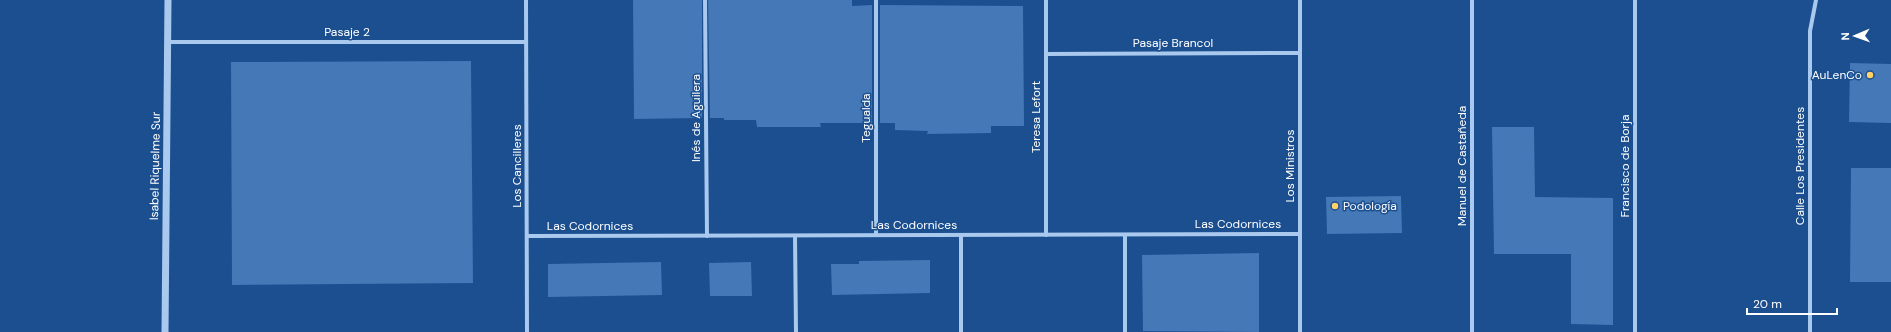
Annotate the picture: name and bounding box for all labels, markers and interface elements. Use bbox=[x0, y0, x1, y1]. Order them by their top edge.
north arrow bbox=[1835, 16, 1875, 56]
street label: Pasaje 2 bbox=[324, 24, 370, 40]
text: N bbox=[1838, 32, 1852, 41]
street label: Pasaje Brancol bbox=[1133, 35, 1213, 51]
place label: AuLenCo bbox=[1812, 67, 1862, 83]
marker: AuLenCo bbox=[1865, 70, 1875, 80]
street label: Inés de Aguilera bbox=[688, 74, 704, 162]
street label: Teresa Lefort bbox=[1028, 81, 1044, 153]
street label: Tegualda bbox=[858, 93, 874, 143]
street label: Manuel de Castañeda bbox=[1454, 106, 1470, 226]
street label: Calle Los Presidentes bbox=[1792, 107, 1808, 225]
street label: Isabel Riquelme Sur bbox=[146, 111, 164, 220]
street label: Francisco de Borja bbox=[1617, 115, 1633, 218]
street label: Los Cancilleres bbox=[509, 124, 525, 208]
street label: Los Ministros bbox=[1282, 130, 1298, 202]
place label: Podología bbox=[1343, 198, 1397, 214]
marker: Podología bbox=[1330, 201, 1340, 211]
street label: Las Codornices bbox=[1195, 216, 1281, 232]
street label: Las Codornices bbox=[871, 217, 957, 233]
street label: Las Codornices bbox=[547, 218, 633, 234]
scale bar bbox=[1747, 290, 1837, 316]
text: 20 m bbox=[1753, 296, 1782, 312]

